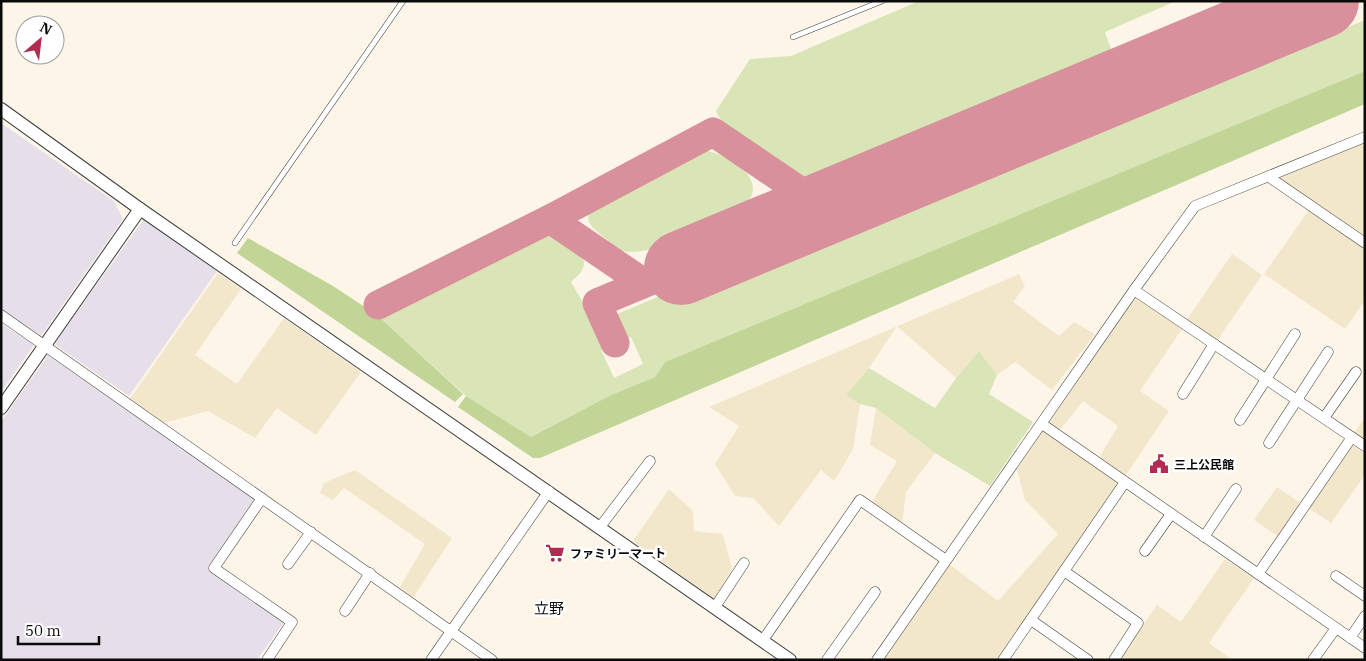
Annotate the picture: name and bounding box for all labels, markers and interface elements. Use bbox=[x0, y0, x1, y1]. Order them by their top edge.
north arrow bbox=[15, 15, 65, 65]
text: N bbox=[37, 18, 55, 39]
public building icon: 三上公民館 bbox=[1148, 453, 1170, 475]
place label: 三上公民館 bbox=[1174, 457, 1234, 472]
supermarket icon: ファミリーマート bbox=[544, 542, 566, 564]
place label: ファミリーマート bbox=[570, 546, 666, 561]
district label: 立野 bbox=[534, 599, 564, 618]
scale bar bbox=[18, 614, 99, 646]
text: 50 m bbox=[25, 621, 61, 640]

